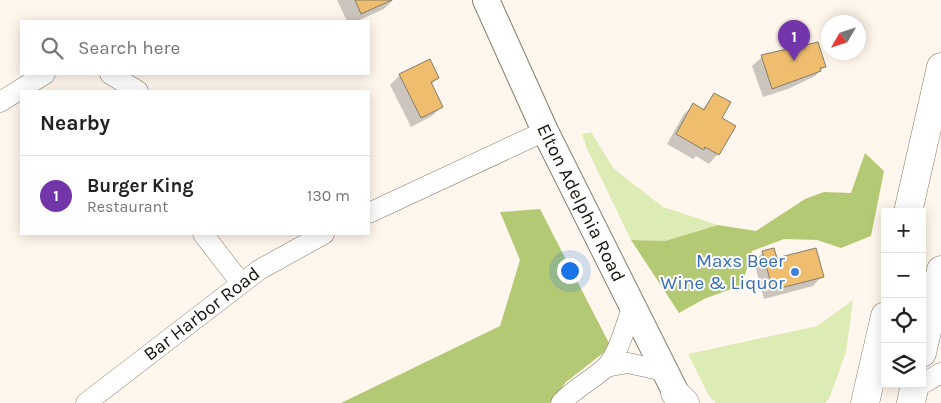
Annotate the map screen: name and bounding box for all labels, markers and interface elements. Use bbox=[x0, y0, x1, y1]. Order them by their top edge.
north arrow bbox=[821, 15, 866, 60]
search box bbox=[20, 20, 370, 75]
pin: 1 bbox=[778, 20, 810, 61]
icon: search bbox=[38, 34, 66, 62]
text: Search here bbox=[78, 37, 180, 59]
text: Nearby bbox=[40, 111, 110, 135]
street label: Elton Adelphia Road bbox=[532, 120, 630, 286]
text: Burger King bbox=[87, 175, 193, 197]
text: 1 bbox=[53, 186, 59, 205]
text: 130 m bbox=[307, 186, 350, 205]
text: Restaurant bbox=[87, 197, 168, 216]
map controls bbox=[881, 208, 926, 388]
button: + bbox=[881, 208, 926, 253]
place label: Maxs Beer Wine & Liquor bbox=[660, 250, 785, 294]
button: − bbox=[881, 253, 926, 298]
your location bbox=[557, 258, 583, 284]
street label: Bar Harbor Road bbox=[139, 262, 264, 366]
marker: Maxs Beer Wine & Liquor bbox=[789, 266, 801, 278]
button: locate bbox=[881, 298, 926, 343]
button: layers bbox=[881, 343, 926, 388]

